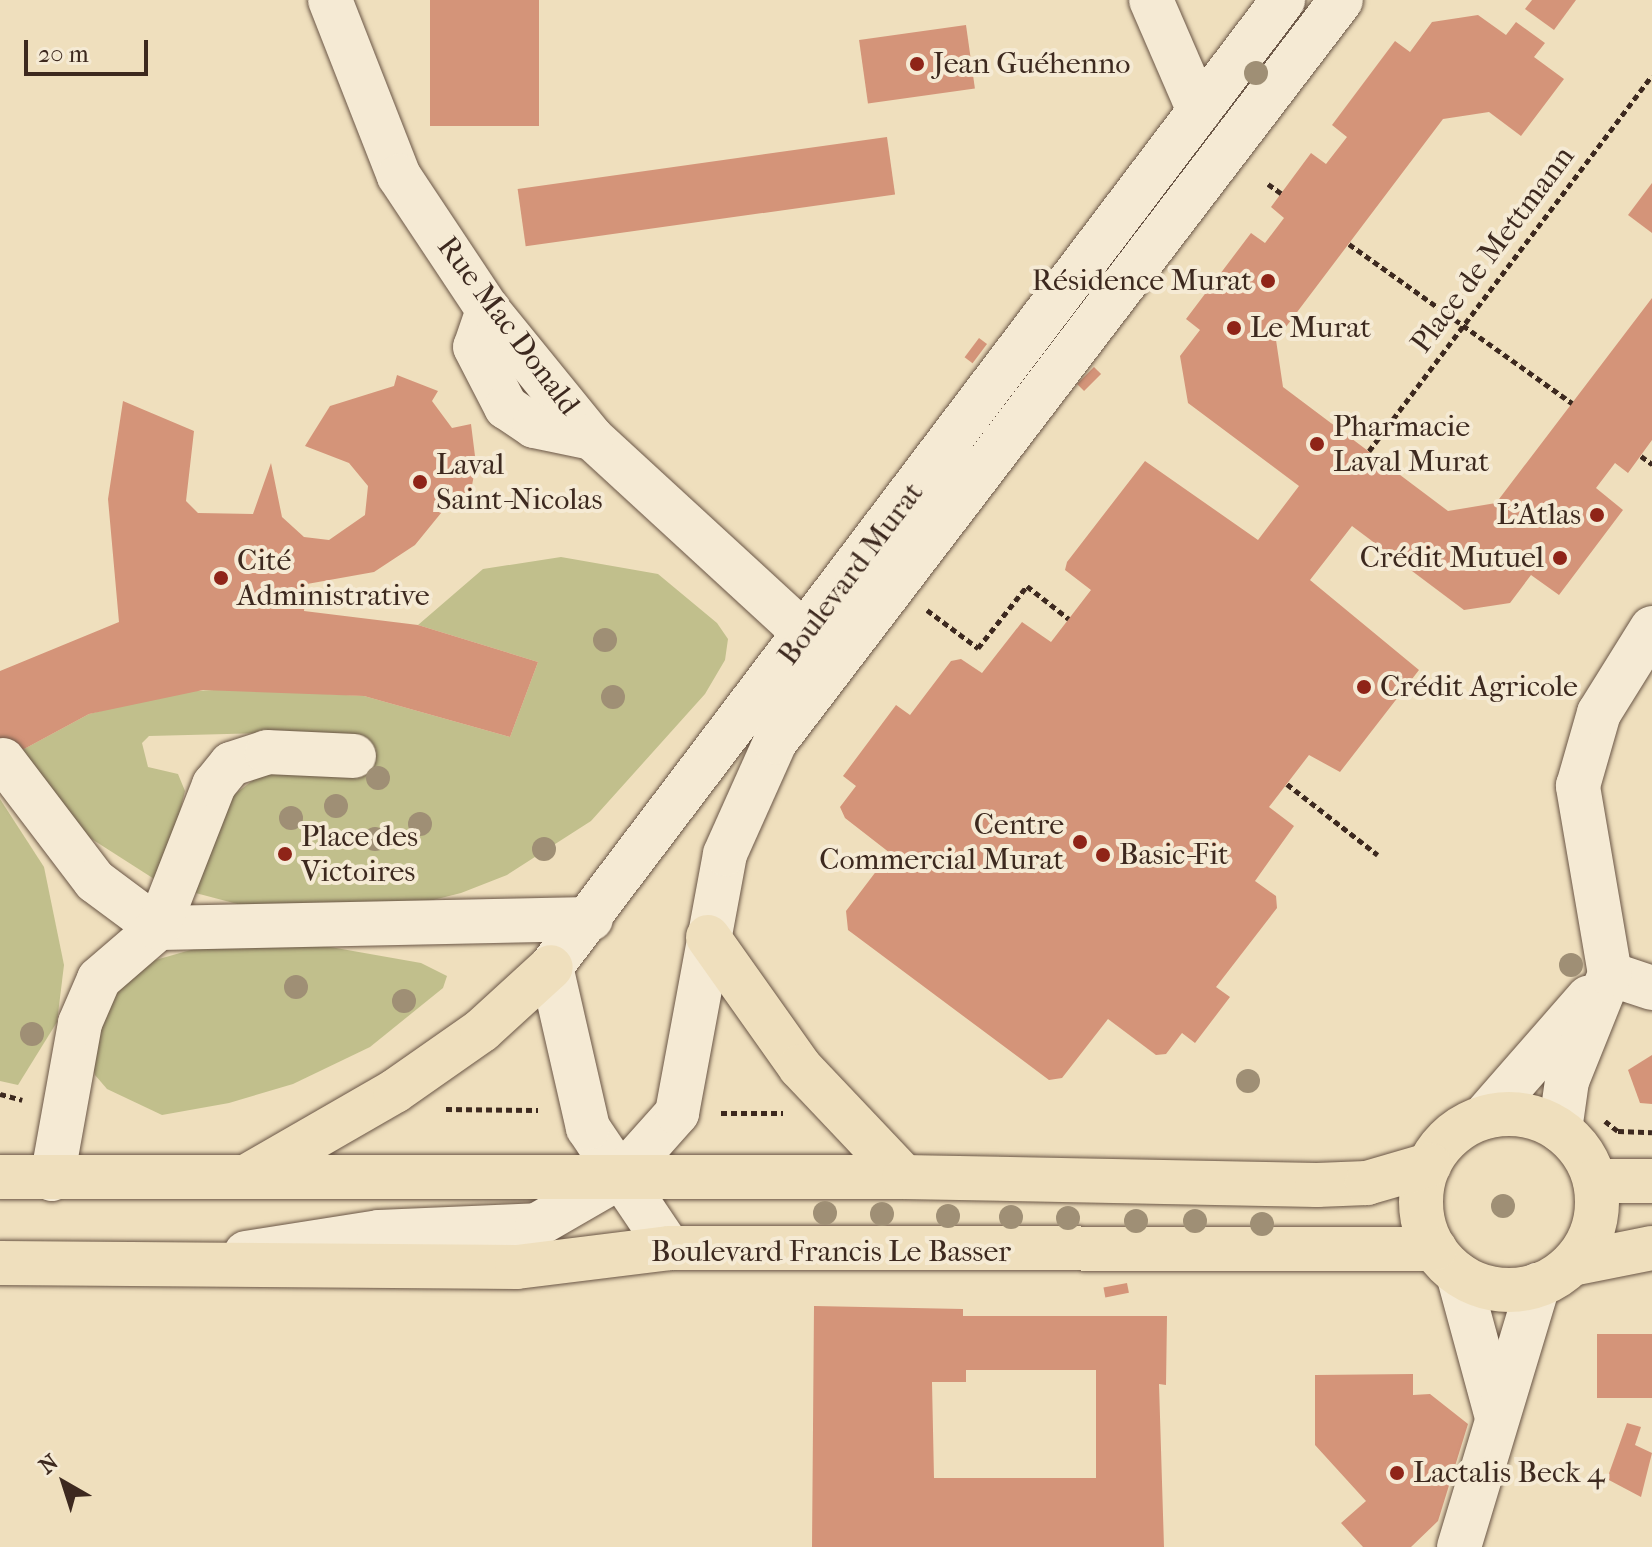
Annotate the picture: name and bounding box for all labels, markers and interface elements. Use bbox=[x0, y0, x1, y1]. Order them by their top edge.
scale bar bbox=[28, 24, 152, 74]
text: 20 m bbox=[38, 40, 89, 68]
place label: Jean Guéhenno bbox=[933, 46, 1130, 82]
marker: Jean Guéhenno bbox=[908, 55, 926, 73]
street label: Place de Mettmann bbox=[1404, 140, 1582, 360]
street label: Rue Mac Donald bbox=[429, 230, 587, 422]
place label: Résidence Murat bbox=[1032, 263, 1252, 299]
marker: Résidence Murat bbox=[1259, 272, 1277, 290]
place label: Le Murat bbox=[1250, 310, 1371, 346]
marker: Le Murat bbox=[1225, 319, 1243, 337]
place label: Pharmacie Laval Murat bbox=[1333, 409, 1489, 480]
marker: Pharmacie Laval Murat bbox=[1308, 435, 1326, 453]
place label: Laval Saint-Nicolas bbox=[436, 447, 602, 518]
marker: Laval Saint-Nicolas bbox=[411, 473, 429, 491]
street label: Boulevard Murat bbox=[771, 476, 931, 672]
place label: L'Atlas bbox=[1497, 497, 1581, 533]
marker: L'Atlas bbox=[1588, 506, 1606, 524]
place label: Crédit Mutuel bbox=[1360, 540, 1544, 576]
place label: Cité Administrative bbox=[237, 543, 430, 614]
marker: Crédit Mutuel bbox=[1551, 549, 1569, 567]
marker: Cité Administrative bbox=[212, 569, 230, 587]
place label: Crédit Agricole bbox=[1380, 669, 1578, 705]
marker: Crédit Agricole bbox=[1355, 678, 1373, 696]
place label: Centre Commercial Murat bbox=[819, 807, 1064, 878]
place label: Place des Victoires bbox=[301, 819, 418, 890]
marker: Centre Commercial Murat bbox=[1071, 833, 1089, 851]
place label: Basic-Fit bbox=[1119, 837, 1229, 873]
marker: Place des Victoires bbox=[276, 845, 294, 863]
marker: Basic-Fit bbox=[1094, 846, 1112, 864]
street label: Boulevard Francis Le Basser bbox=[651, 1234, 1011, 1270]
north arrow bbox=[24, 1443, 104, 1523]
text: N bbox=[34, 1449, 64, 1480]
place label: Lactalis Beck 4 bbox=[1413, 1455, 1605, 1491]
marker: Lactalis Beck 4 bbox=[1388, 1464, 1406, 1482]

